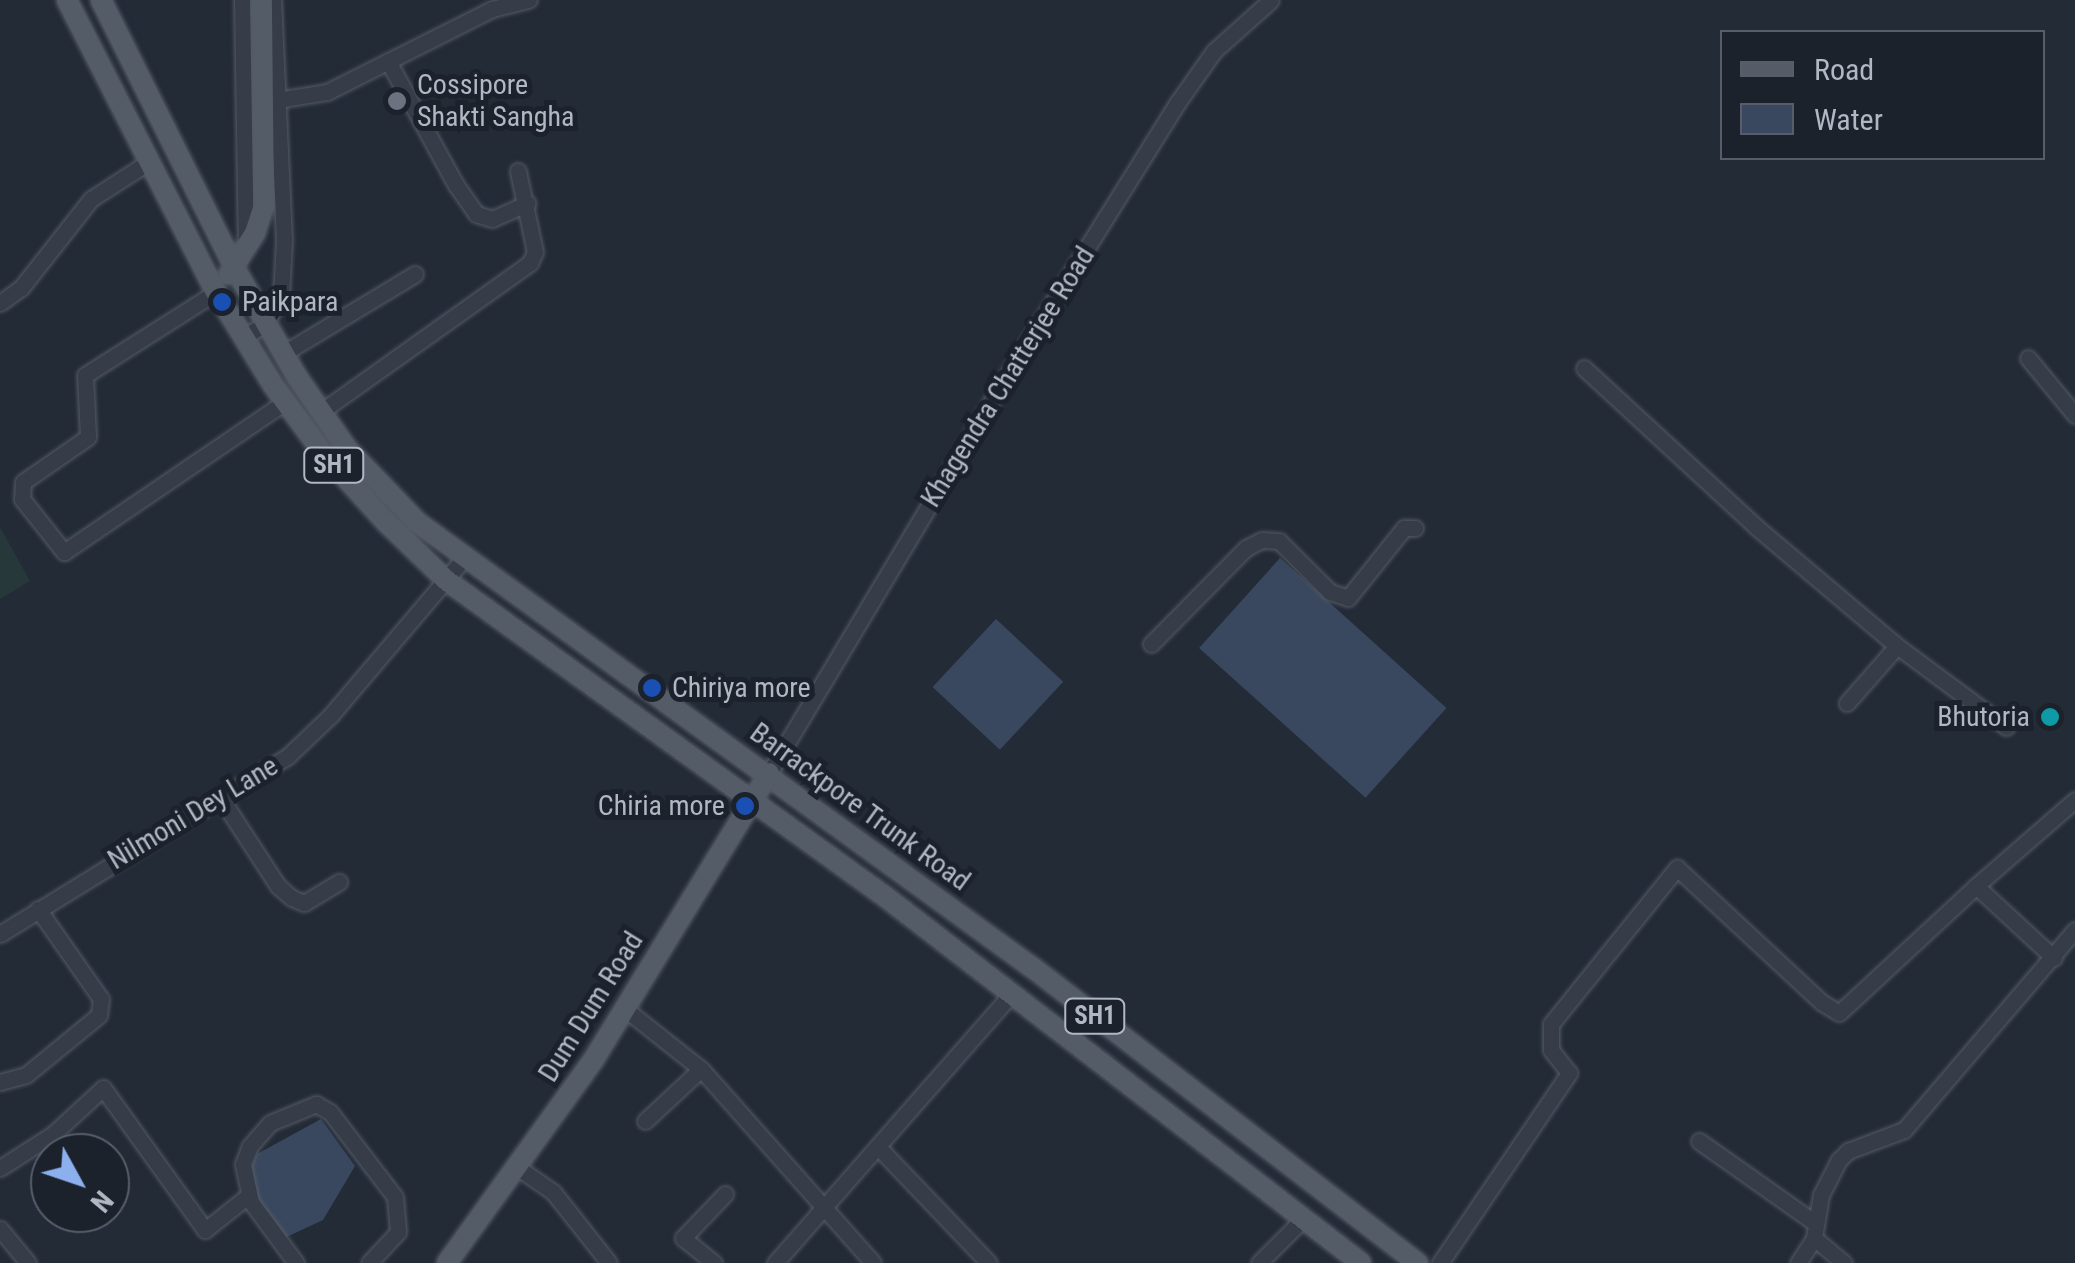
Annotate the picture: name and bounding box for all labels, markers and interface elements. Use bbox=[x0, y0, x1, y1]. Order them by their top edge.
legend bbox=[1720, 30, 2045, 160]
text: Road bbox=[1814, 52, 1874, 87]
place label: Cossipore Shakti Sangha bbox=[417, 68, 574, 134]
marker: Cossipore Shakti Sangha bbox=[386, 90, 408, 112]
text: Water bbox=[1814, 102, 1883, 137]
street label: Khagendra Chatterjee Road bbox=[914, 241, 1102, 513]
place label: Paikpara bbox=[242, 285, 338, 319]
marker: Paikpara bbox=[211, 291, 233, 313]
road number: SH1 bbox=[302, 445, 366, 485]
place label: Chiriya more bbox=[672, 671, 811, 705]
marker: Chiriya more bbox=[641, 677, 663, 699]
place label: Bhutoria bbox=[1937, 700, 2030, 734]
marker: Bhutoria bbox=[2039, 706, 2061, 728]
street label: Barrackpore Trunk Road bbox=[743, 716, 977, 898]
street label: Nilmoni Dey Lane bbox=[102, 749, 284, 877]
place label: Chiria more bbox=[598, 789, 725, 823]
marker: Chiria more bbox=[734, 795, 756, 817]
street label: Dum Dum Road bbox=[532, 926, 650, 1088]
road number: SH1 bbox=[1062, 996, 1128, 1036]
north arrow bbox=[30, 1133, 130, 1233]
text: N bbox=[84, 1184, 120, 1218]

